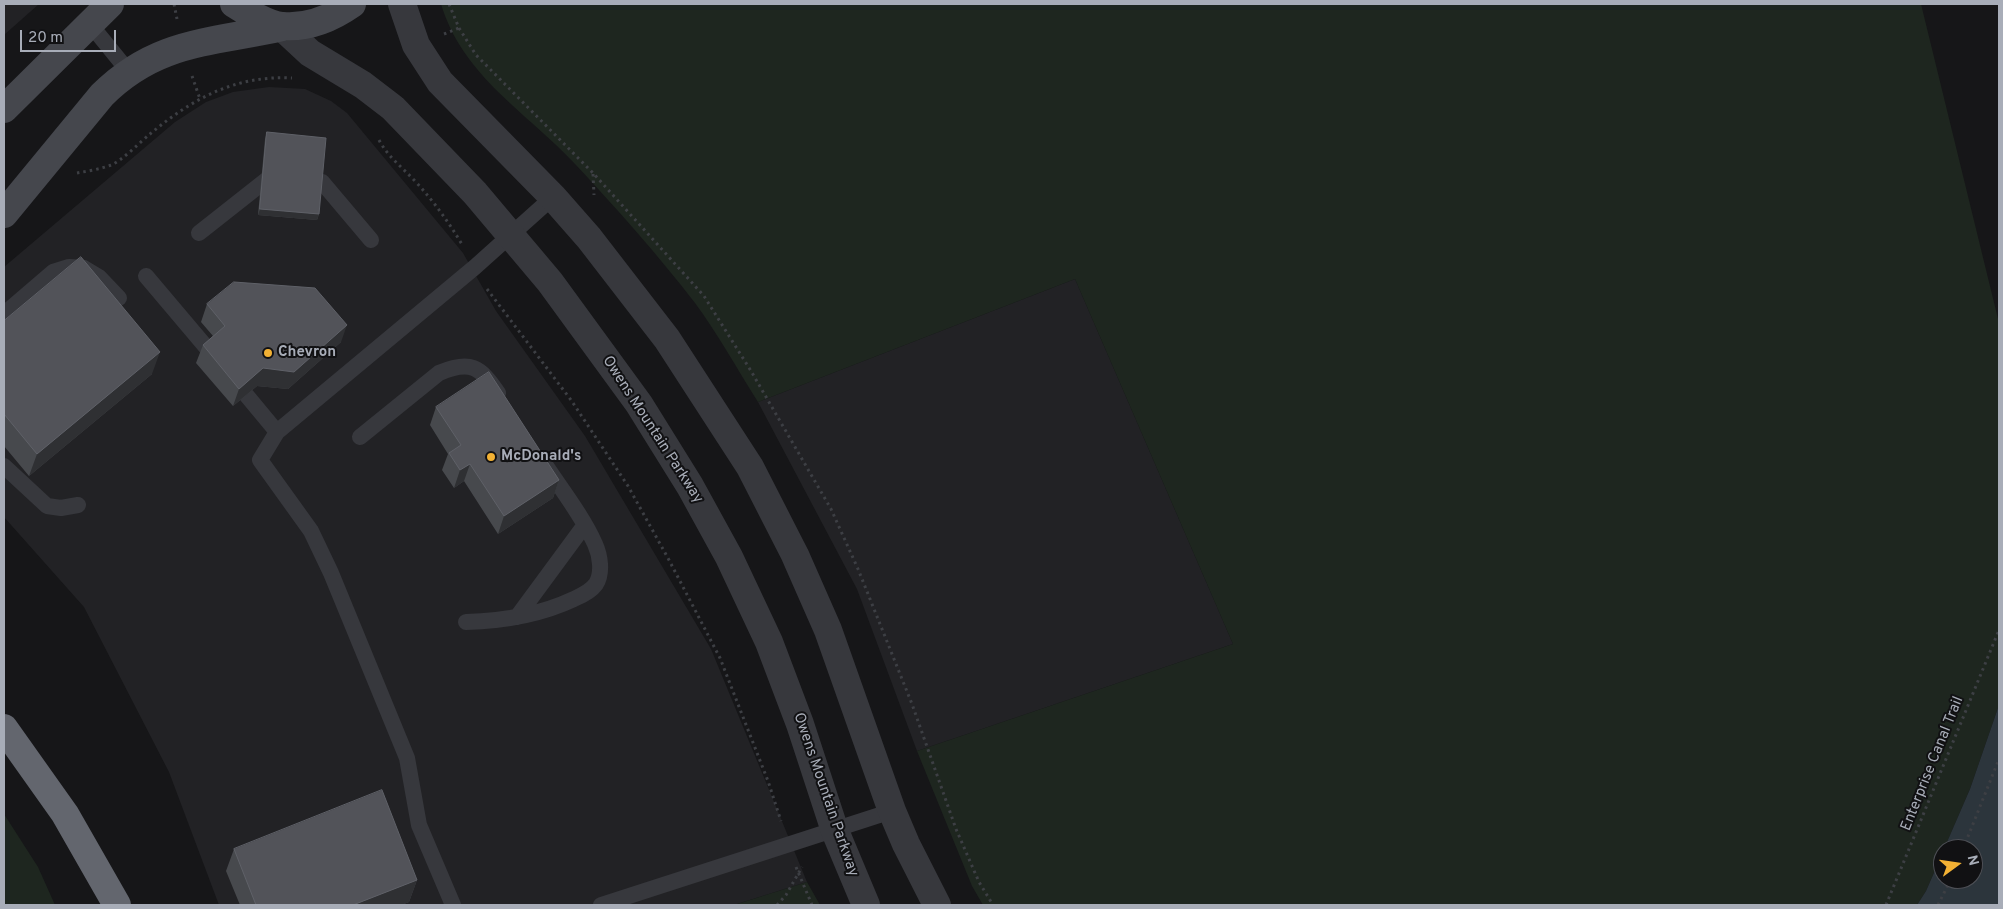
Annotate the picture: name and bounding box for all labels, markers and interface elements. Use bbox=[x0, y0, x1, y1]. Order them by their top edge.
scale bar bbox=[22, 20, 119, 52]
text: 20 m bbox=[28, 29, 63, 48]
place label: Chevron bbox=[278, 344, 336, 362]
marker: Chevron bbox=[262, 347, 274, 359]
street label: Owens Mountain Parkway bbox=[598, 353, 706, 507]
place label: McDonald's bbox=[501, 448, 581, 466]
marker: McDonald's bbox=[485, 451, 497, 463]
street label: Enterprise Canal Trail bbox=[1898, 694, 1968, 834]
street label: Owens Mountain Parkway bbox=[788, 711, 862, 879]
north arrow bbox=[1933, 839, 1983, 889]
text: N bbox=[1963, 854, 1982, 867]

